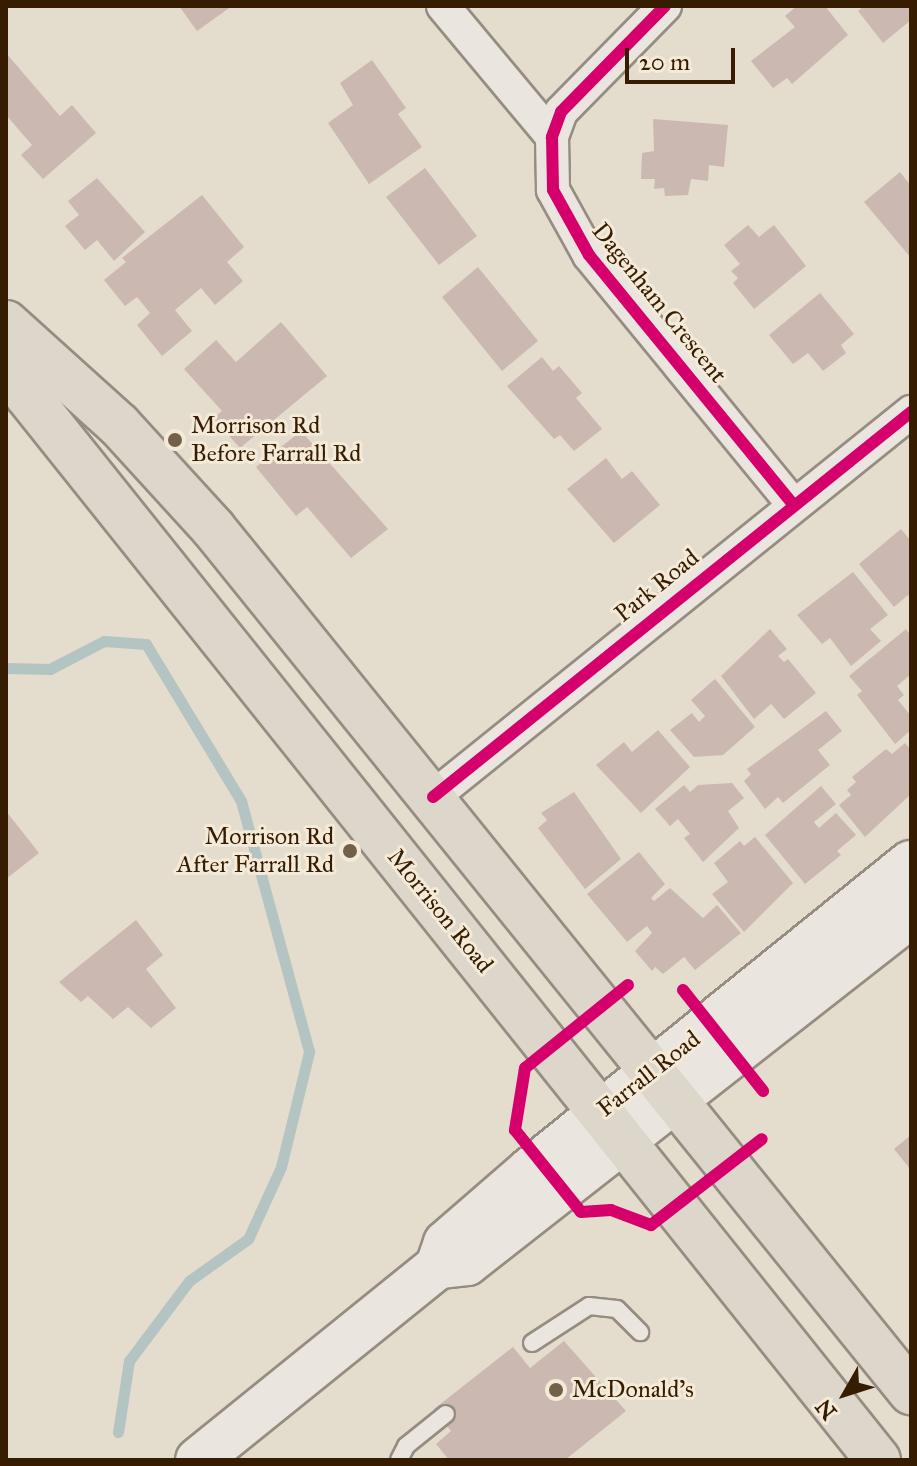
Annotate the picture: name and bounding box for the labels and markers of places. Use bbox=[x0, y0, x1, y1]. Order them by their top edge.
place label: Morrison Rd Before Farrall Rd bbox=[191, 412, 361, 468]
marker: Morrison Rd Before Farrall Rd bbox=[166, 431, 184, 449]
place label: Morrison Rd After Farrall Rd bbox=[177, 823, 334, 879]
marker: Morrison Rd After Farrall Rd bbox=[341, 842, 359, 860]
place label: McDonald's bbox=[572, 1376, 694, 1404]
marker: McDonald's bbox=[547, 1381, 565, 1399]

